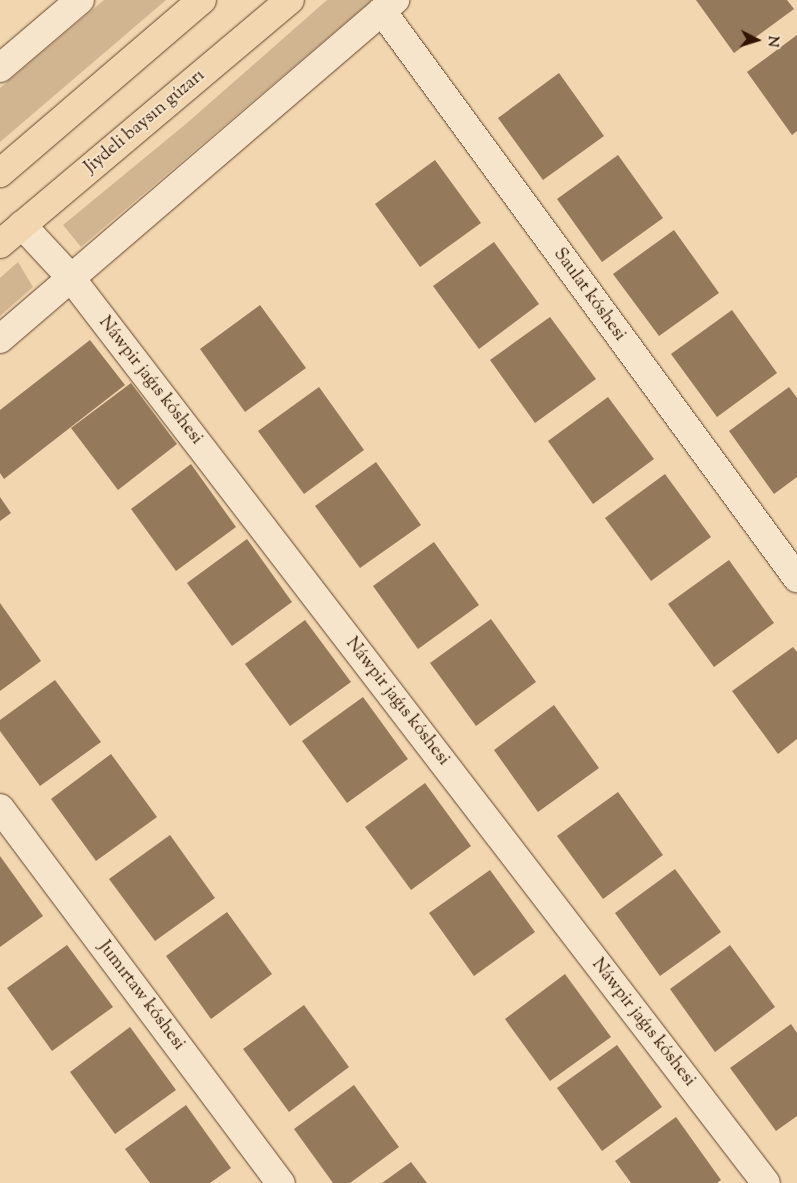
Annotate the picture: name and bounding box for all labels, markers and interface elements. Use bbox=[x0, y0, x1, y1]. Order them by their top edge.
north arrow bbox=[732, 15, 782, 65]
text: N bbox=[761, 35, 782, 48]
street label: Jiydeli baysın gúzarı bbox=[80, 65, 210, 179]
street label: Saulat kóshesi bbox=[548, 244, 630, 346]
street label: Náwpir jaǵıs kóshesi bbox=[93, 313, 207, 449]
street label: Náwpir jaǵıs kóshesi bbox=[340, 634, 454, 770]
street label: Jumırtaw kóshesi bbox=[93, 937, 189, 1055]
street label: Náwpir jaǵıs kóshesi bbox=[586, 955, 700, 1091]

